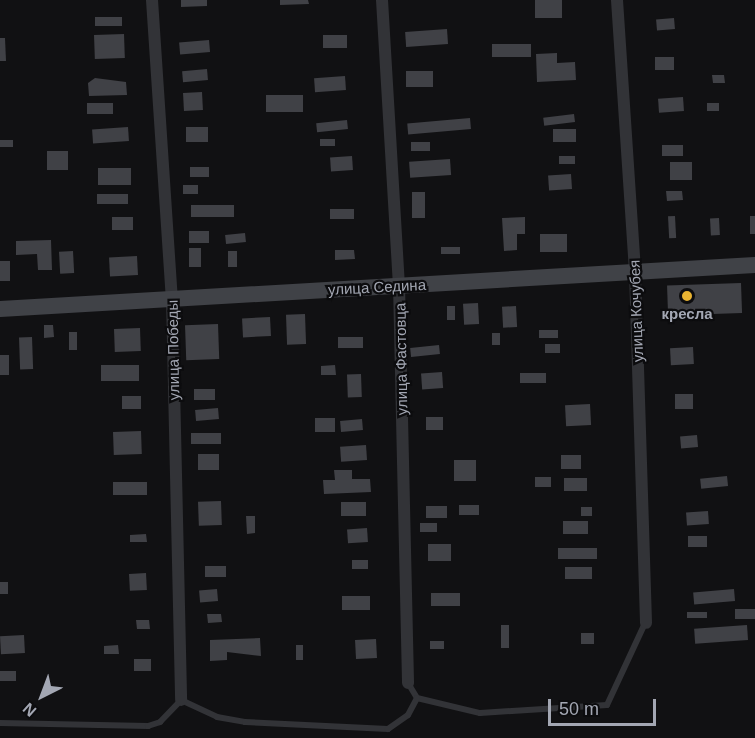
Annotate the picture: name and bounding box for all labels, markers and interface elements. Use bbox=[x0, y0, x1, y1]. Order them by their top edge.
street label: улица Кочубея bbox=[625, 259, 647, 363]
street label: улица Седина bbox=[328, 275, 426, 299]
marker: кресла bbox=[680, 289, 694, 303]
street label: улица Победы bbox=[163, 300, 183, 400]
street label: улица Фастовца bbox=[391, 303, 411, 415]
place label: кресла bbox=[661, 305, 713, 323]
north arrow bbox=[12, 666, 72, 726]
scale bar bbox=[551, 687, 659, 725]
text: 50 m bbox=[559, 699, 599, 719]
text: N bbox=[20, 700, 40, 720]

